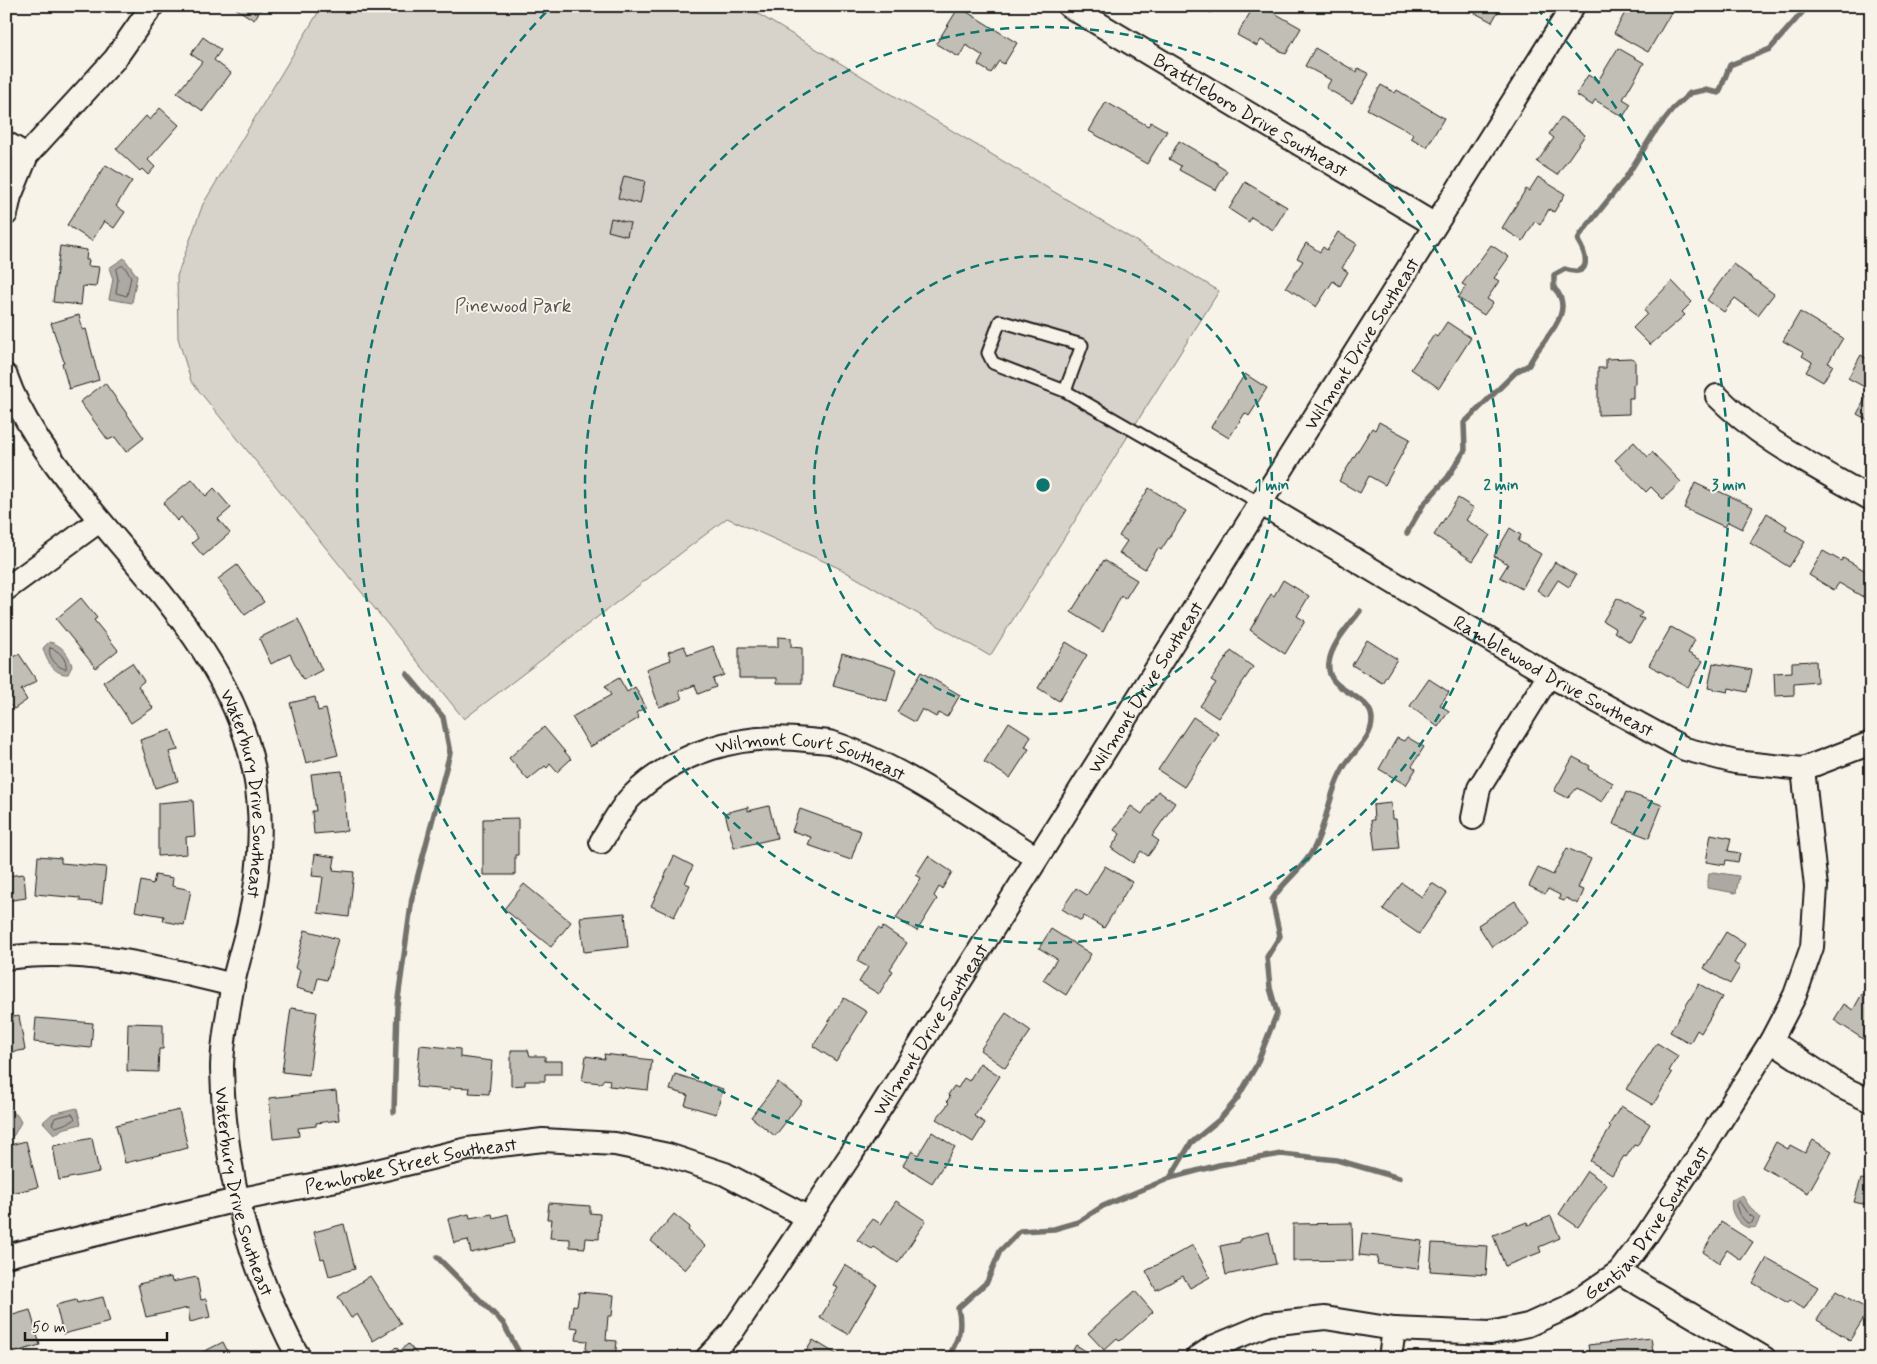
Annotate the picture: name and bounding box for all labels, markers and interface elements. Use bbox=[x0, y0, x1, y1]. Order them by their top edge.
street label: Brattleboro Drive Southeast bbox=[1148, 48, 1352, 184]
street label: Wilmont Drive Southeast bbox=[1299, 253, 1426, 435]
park label: Pinewood Park bbox=[455, 294, 572, 319]
centre of rings bbox=[1034, 476, 1052, 494]
text: 1 min bbox=[1255, 476, 1289, 496]
text: 2 min bbox=[1483, 476, 1519, 496]
text: 3 min bbox=[1712, 476, 1746, 496]
street label: Wilmont Drive Southeast bbox=[1083, 597, 1210, 779]
street label: Ramblewood Drive Southeast bbox=[1448, 610, 1658, 744]
street label: Waterbury Drive Southeast bbox=[213, 685, 271, 900]
street label: Wilmont Court Southeast bbox=[713, 727, 910, 788]
street label: Wilmont Drive Southeast bbox=[868, 939, 995, 1121]
street label: Waterbury Drive Southeast bbox=[209, 1086, 279, 1300]
street label: Pembroke Street Southeast bbox=[302, 1132, 518, 1200]
street label: Gentian Drive Southeast bbox=[1579, 1141, 1716, 1307]
scale bar bbox=[25, 1309, 168, 1341]
text: 50 m bbox=[32, 1318, 66, 1338]

